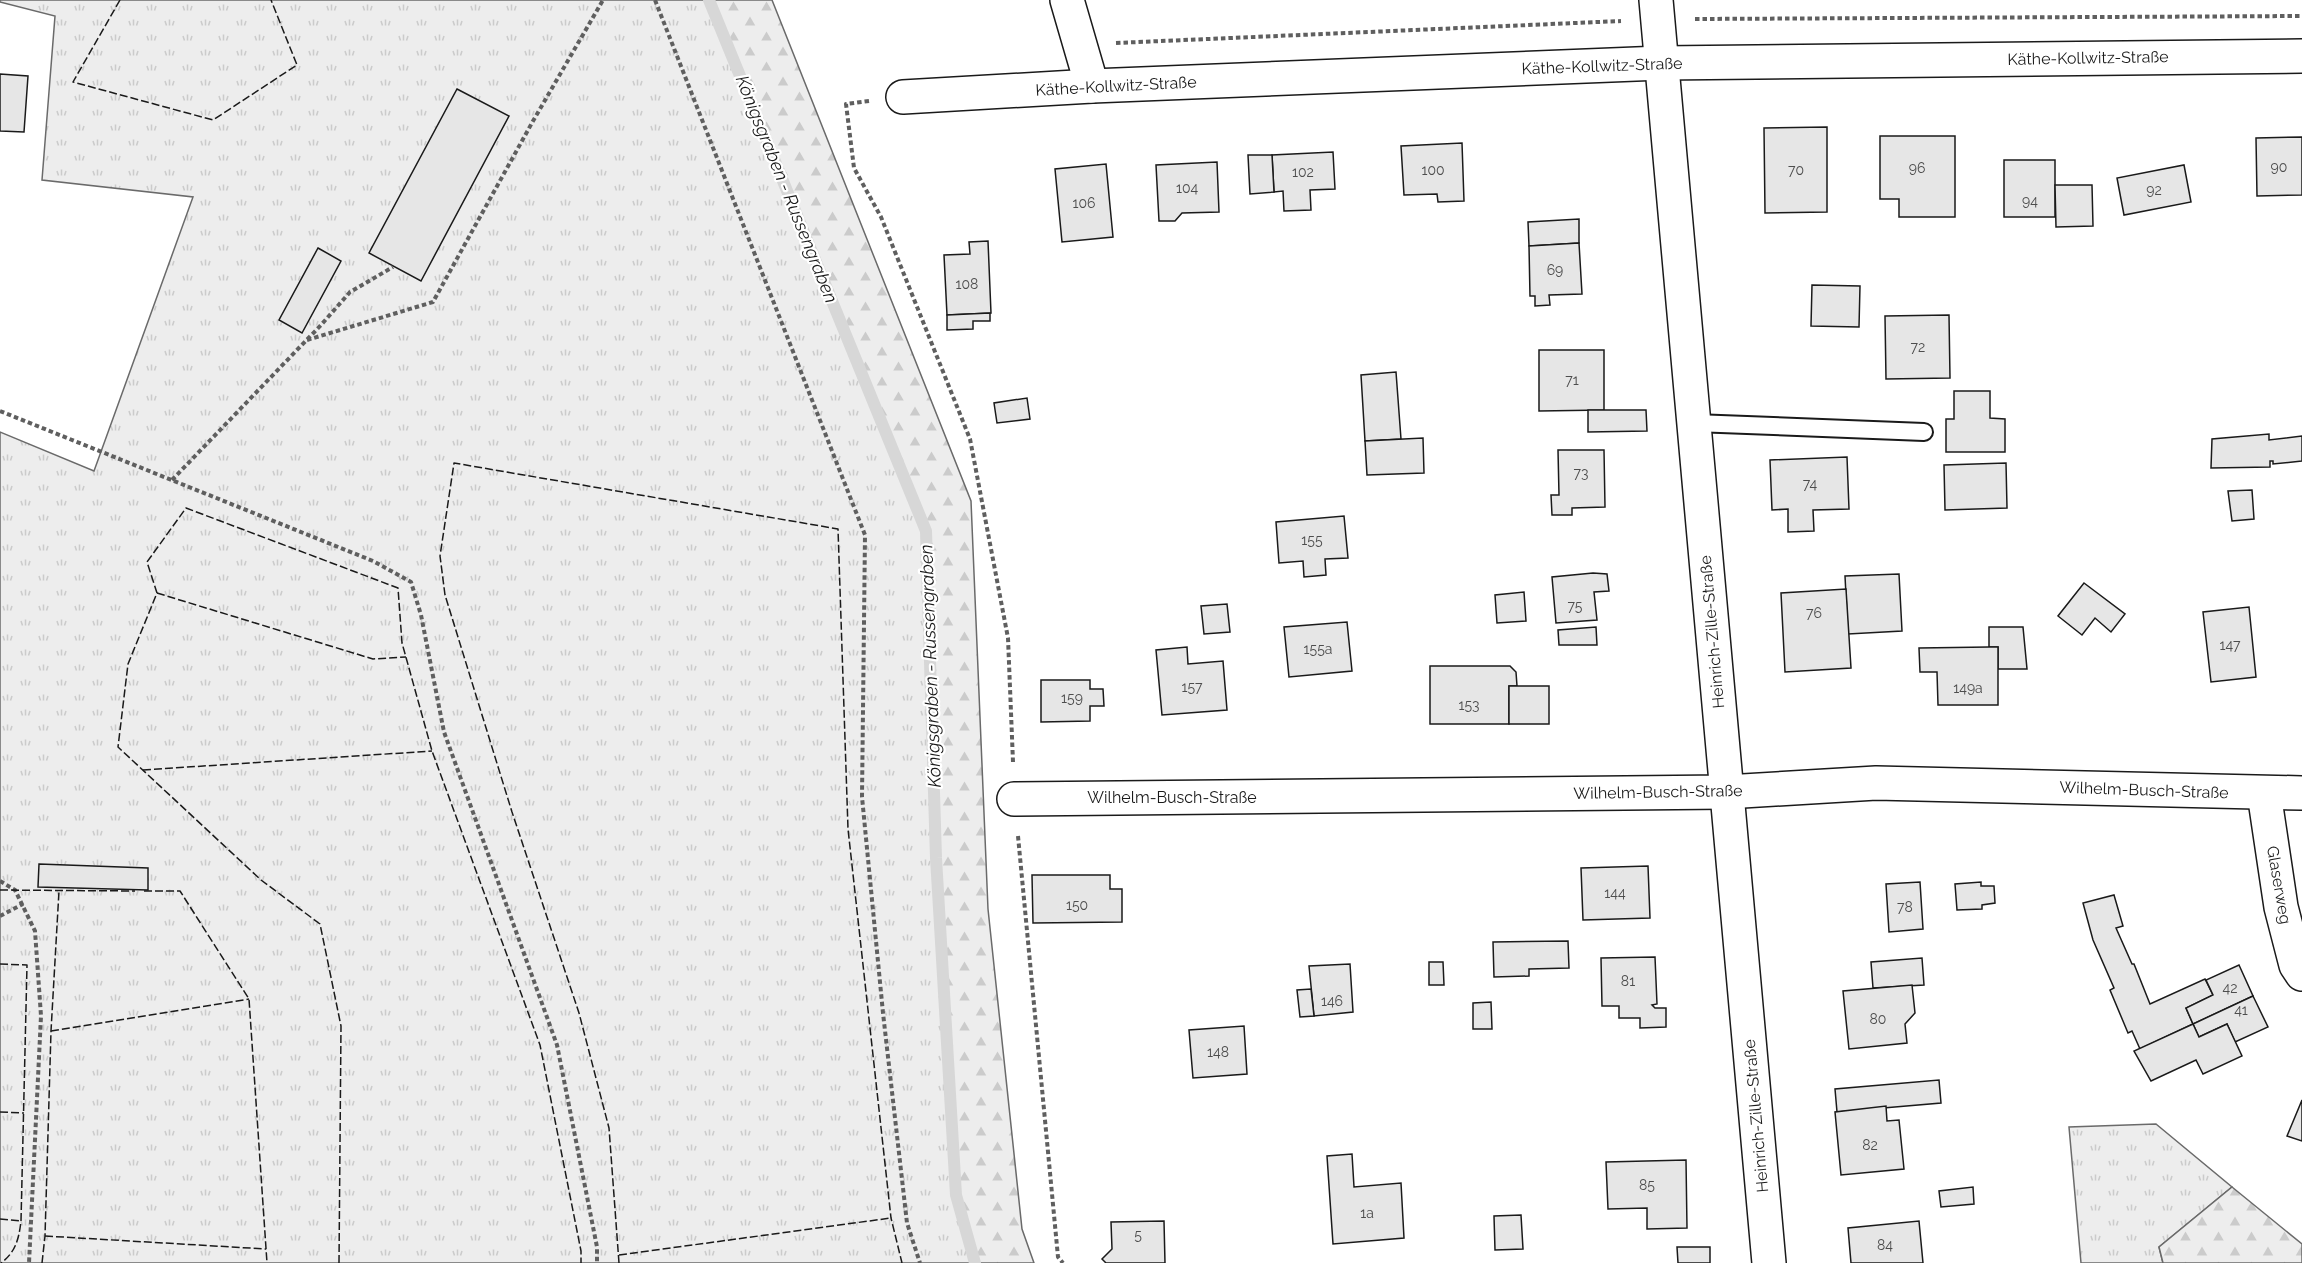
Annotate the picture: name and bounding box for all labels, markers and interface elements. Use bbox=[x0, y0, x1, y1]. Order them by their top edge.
street label: Käthe-Kollwitz-Straße bbox=[2007, 47, 2169, 69]
street label: Käthe-Kollwitz-Straße bbox=[1521, 54, 1683, 78]
water label: Königsgraben - Russengraben bbox=[732, 72, 842, 306]
street label: Käthe-Kollwitz-Straße bbox=[1035, 72, 1197, 100]
house number: 90 bbox=[2271, 159, 2287, 175]
house number: 96 bbox=[1909, 160, 1925, 176]
house number: 100 bbox=[1421, 162, 1445, 178]
house number: 70 bbox=[1788, 162, 1804, 178]
house number: 102 bbox=[1292, 164, 1314, 180]
house number: 104 bbox=[1176, 180, 1198, 196]
house number: 92 bbox=[2146, 182, 2162, 198]
house number: 94 bbox=[2022, 193, 2038, 209]
house number: 106 bbox=[1072, 195, 1096, 211]
house number: 69 bbox=[1547, 262, 1563, 278]
house number: 108 bbox=[956, 276, 978, 292]
house number: 72 bbox=[1911, 339, 1925, 355]
house number: 71 bbox=[1565, 372, 1579, 388]
house number: 73 bbox=[1574, 465, 1588, 481]
house number: 74 bbox=[1803, 476, 1818, 492]
house number: 155 bbox=[1301, 532, 1323, 548]
water label: Königsgraben - Russengraben bbox=[915, 544, 945, 788]
street label: Heinrich-Zille-Straße bbox=[1696, 555, 1728, 709]
house number: 75 bbox=[1568, 598, 1583, 614]
house number: 76 bbox=[1806, 605, 1822, 621]
house number: 147 bbox=[2219, 637, 2241, 653]
house number: 155a bbox=[1304, 641, 1332, 657]
house number: 157 bbox=[1181, 679, 1203, 695]
house number: 149a bbox=[1953, 680, 1983, 696]
house number: 159 bbox=[1061, 690, 1083, 706]
house number: 153 bbox=[1458, 697, 1480, 713]
street label: Wilhelm-Busch-Straße bbox=[2059, 778, 2229, 802]
street label: Wilhelm-Busch-Straße bbox=[1573, 781, 1743, 803]
street label: Wilhelm-Busch-Straße bbox=[1087, 788, 1257, 807]
street label: Glaserweg bbox=[2263, 844, 2295, 926]
house number: 144 bbox=[1604, 885, 1626, 901]
house number: 150 bbox=[1066, 897, 1088, 913]
house number: 78 bbox=[1897, 899, 1913, 915]
house number: 81 bbox=[1621, 973, 1635, 989]
house number: 42 bbox=[2223, 980, 2237, 996]
house number: 146 bbox=[1321, 993, 1343, 1009]
house number: 41 bbox=[2234, 1002, 2248, 1018]
house number: 80 bbox=[1870, 1011, 1886, 1027]
street label: Heinrich-Zille-Straße bbox=[1740, 1039, 1772, 1193]
house number: 148 bbox=[1207, 1044, 1229, 1060]
house number: 82 bbox=[1862, 1137, 1878, 1153]
house number: 85 bbox=[1639, 1177, 1655, 1193]
house number: 1a bbox=[1360, 1205, 1374, 1221]
house number: 5 bbox=[1134, 1227, 1142, 1243]
house number: 84 bbox=[1877, 1237, 1893, 1253]

